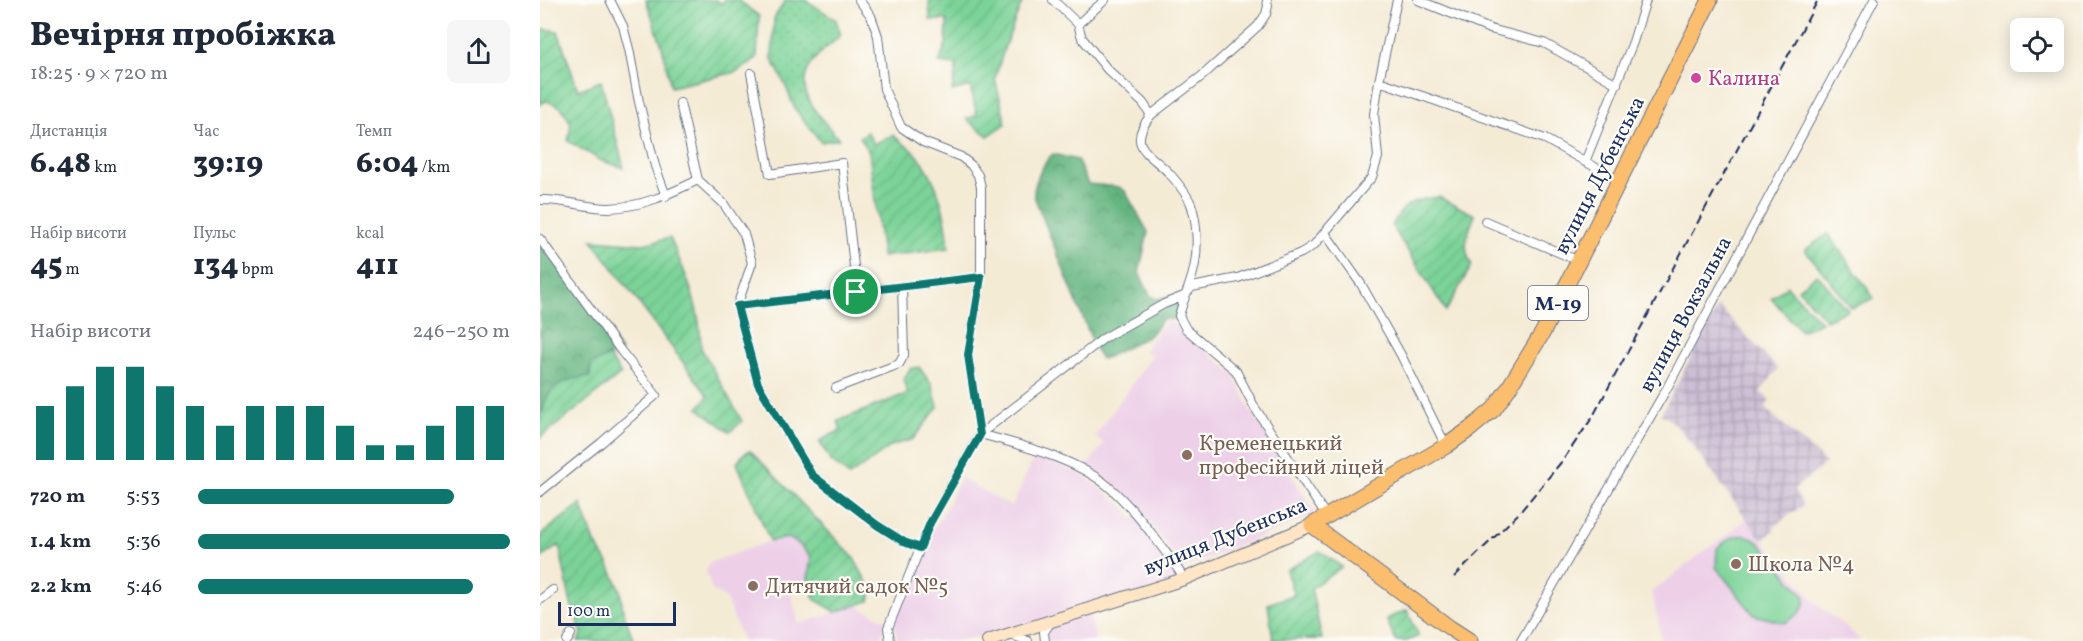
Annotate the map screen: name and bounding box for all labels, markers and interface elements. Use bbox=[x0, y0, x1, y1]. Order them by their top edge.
text: Вечірня пробіжка bbox=[30, 14, 336, 60]
map controls bbox=[2010, 18, 2064, 72]
button: locate bbox=[2010, 18, 2064, 72]
button: share bbox=[447, 20, 510, 83]
text: 18:25 · 9 × 720 m bbox=[30, 60, 168, 88]
place label: Калина bbox=[1708, 65, 1780, 94]
marker: Калина bbox=[1689, 71, 1703, 85]
street label: вулиця Дубенська bbox=[1548, 92, 1653, 260]
text: Дистанція bbox=[30, 121, 107, 143]
text: Час bbox=[193, 121, 219, 143]
text: Темп bbox=[356, 121, 392, 143]
text: 6.48 bbox=[30, 143, 91, 185]
text: 39:19 bbox=[193, 143, 263, 185]
text: 6:04 bbox=[356, 143, 419, 185]
text: km bbox=[91, 157, 117, 179]
text: /km bbox=[419, 157, 450, 179]
text: Набір висоти bbox=[30, 223, 127, 245]
text: Пульс bbox=[193, 223, 236, 245]
text: kcal bbox=[356, 223, 384, 245]
street label: вулиця Вокзальна bbox=[1633, 232, 1740, 398]
text: 45 bbox=[30, 245, 62, 287]
text: 134 bbox=[193, 245, 239, 287]
text: 411 bbox=[356, 245, 399, 287]
text: m bbox=[62, 259, 80, 281]
text: bpm bbox=[239, 259, 274, 281]
pin bbox=[830, 266, 881, 317]
icon: arrive bbox=[839, 275, 872, 308]
road number: М-19 bbox=[1528, 286, 1588, 320]
text: Набір висоти bbox=[30, 318, 151, 346]
text: 246–250 m bbox=[412, 318, 510, 346]
place label: Кременецький професійний ліцей bbox=[1199, 430, 1384, 483]
marker: Кременецький професійний ліцей bbox=[1180, 448, 1194, 462]
text: 720 m bbox=[30, 483, 85, 511]
text: 5:53 bbox=[126, 483, 160, 511]
street label: вулиця Дубенська bbox=[1139, 491, 1312, 583]
text: 1.4 km bbox=[30, 528, 91, 556]
text: 5:36 bbox=[126, 528, 161, 556]
place label: Школа №4 bbox=[1748, 551, 1854, 580]
marker: Школа №4 bbox=[1729, 557, 1743, 571]
text: 2.2 km bbox=[30, 573, 92, 601]
text: 5:46 bbox=[126, 573, 162, 601]
place label: Дитячий садок №5 bbox=[765, 573, 948, 602]
marker: Дитячий садок №5 bbox=[746, 579, 760, 593]
scale bar bbox=[558, 599, 676, 626]
text: 100 m bbox=[567, 601, 610, 623]

